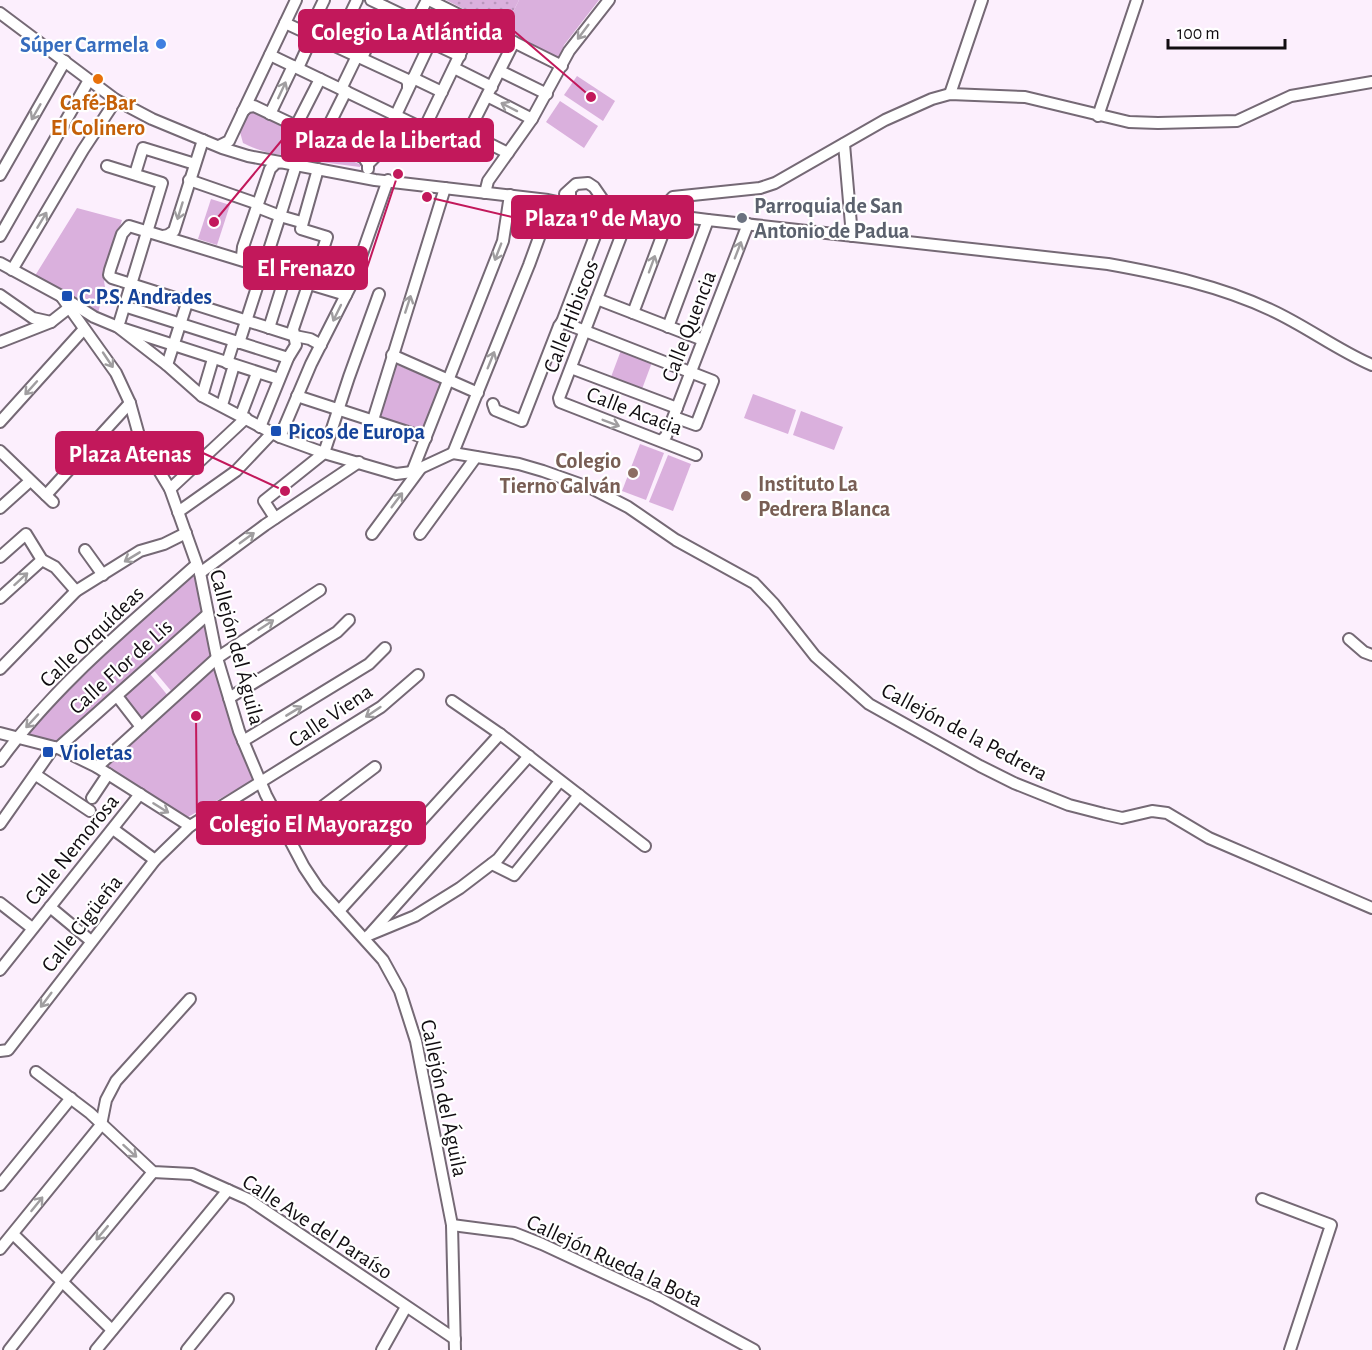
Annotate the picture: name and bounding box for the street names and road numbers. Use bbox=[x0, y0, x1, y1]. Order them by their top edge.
street label: Calle Hibiscos bbox=[539, 257, 602, 376]
street label: Calle Quencia bbox=[658, 268, 720, 385]
street label: Calle Acacia bbox=[584, 383, 686, 439]
street label: Callejón del Águila bbox=[206, 567, 269, 727]
street label: Calle Orquídeas bbox=[36, 582, 148, 691]
street label: Calle Flor de Lis bbox=[65, 615, 176, 719]
street label: Callejón de la Pedrera bbox=[878, 679, 1051, 785]
street label: Calle Viena bbox=[285, 680, 376, 752]
street label: Calle Nemorosa bbox=[21, 790, 123, 909]
street label: Calle Cigüeña bbox=[37, 871, 126, 976]
street label: Callejón del Águila bbox=[417, 1017, 472, 1179]
street label: Calle Ave del Paraíso bbox=[238, 1170, 396, 1283]
street label: Callejón Rueda la Bota bbox=[523, 1211, 706, 1311]

